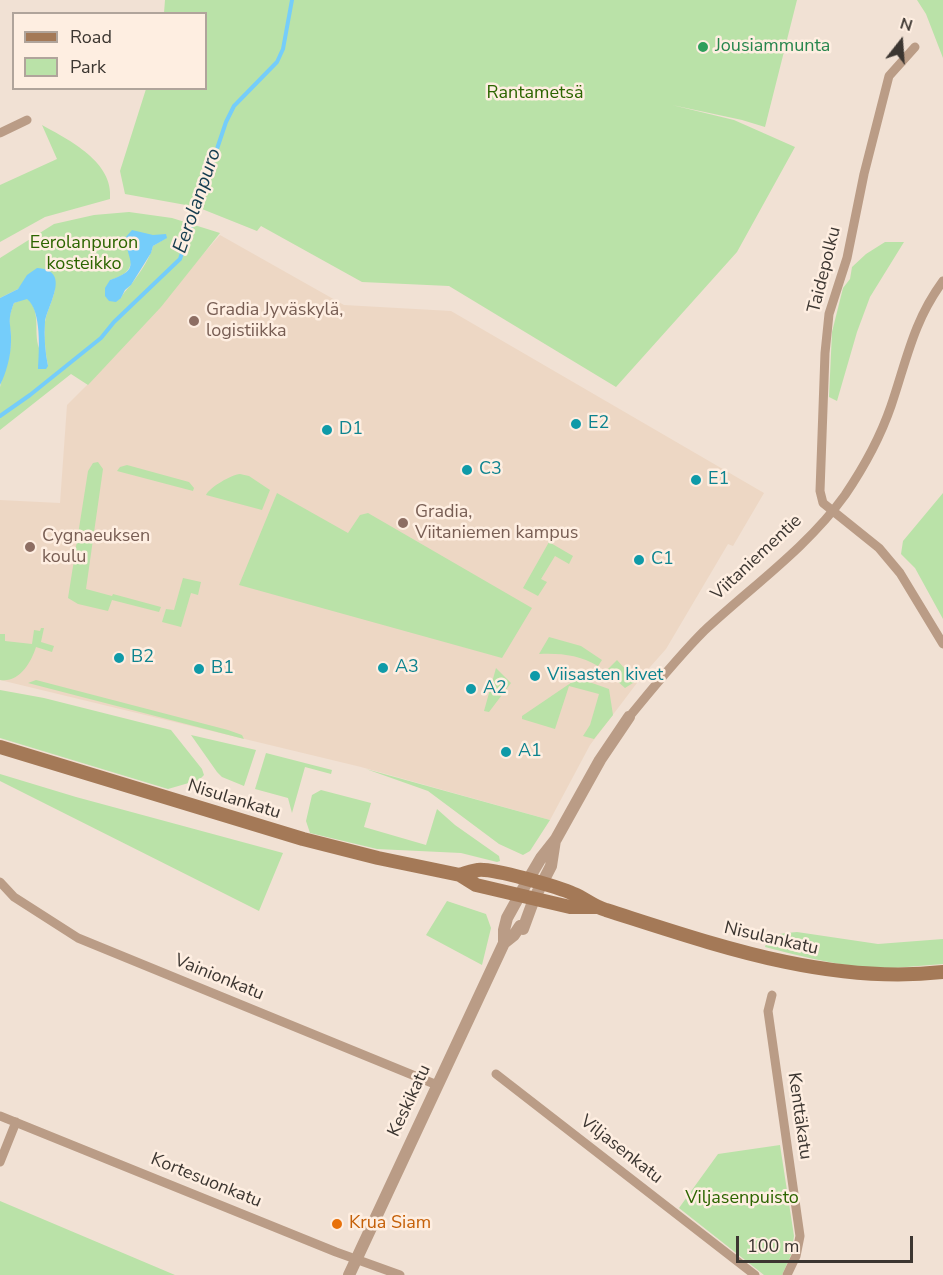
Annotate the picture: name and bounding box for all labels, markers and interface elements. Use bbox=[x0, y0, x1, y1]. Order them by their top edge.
legend bbox=[12, 12, 207, 90]
north arrow bbox=[871, 12, 931, 72]
text: N bbox=[897, 13, 915, 37]
text: Road bbox=[70, 25, 112, 49]
place label: Jousiammunta bbox=[715, 36, 830, 58]
marker: Jousiammunta bbox=[696, 40, 710, 54]
text: Park bbox=[70, 55, 106, 79]
park label: Rantametsä bbox=[486, 83, 584, 105]
water label: Eerolanpuro bbox=[169, 145, 227, 257]
street label: Taidepolku bbox=[804, 225, 846, 315]
park label: Eerolanpuron kosteikko bbox=[30, 233, 138, 276]
place label: Gradia Jyväskylä, logistiikka bbox=[206, 300, 343, 342]
marker: Gradia Jyväskylä, logistiikka bbox=[187, 314, 201, 328]
place label: E2 bbox=[588, 413, 609, 435]
marker: E2 bbox=[569, 417, 583, 431]
place label: D1 bbox=[339, 419, 363, 441]
marker: D1 bbox=[320, 423, 334, 437]
place label: C3 bbox=[479, 459, 502, 481]
marker: C3 bbox=[460, 463, 474, 477]
place label: E1 bbox=[708, 469, 729, 491]
marker: E1 bbox=[689, 473, 703, 487]
place label: Gradia, Viitaniemen kampus bbox=[415, 502, 579, 544]
street label: Viitaniementie bbox=[707, 511, 807, 605]
marker: Gradia, Viitaniemen kampus bbox=[396, 516, 410, 530]
place label: Cygnaeuksen koulu bbox=[42, 526, 150, 568]
marker: Cygnaeuksen koulu bbox=[23, 540, 37, 554]
place label: C1 bbox=[651, 549, 674, 571]
marker: C1 bbox=[632, 553, 646, 567]
place label: B2 bbox=[131, 647, 154, 669]
marker: B2 bbox=[112, 651, 126, 665]
place label: A3 bbox=[395, 657, 419, 679]
place label: B1 bbox=[211, 658, 234, 680]
marker: A3 bbox=[376, 661, 390, 675]
marker: B1 bbox=[192, 662, 206, 676]
place label: Viisasten kivet bbox=[547, 665, 663, 687]
marker: Viisasten kivet bbox=[528, 669, 542, 683]
place label: A2 bbox=[483, 678, 507, 700]
marker: A2 bbox=[464, 682, 478, 696]
place label: A1 bbox=[518, 741, 542, 763]
marker: A1 bbox=[499, 745, 513, 759]
street label: Nisulankatu bbox=[185, 776, 283, 824]
street label: Nisulankatu bbox=[722, 918, 820, 960]
street label: Vainionkatu bbox=[171, 950, 267, 1006]
street label: Keskikatu bbox=[384, 1061, 436, 1141]
street label: Kenttäkatu bbox=[782, 1071, 816, 1161]
street label: Viljasenkatu bbox=[575, 1111, 667, 1189]
street label: Kortesuonkatu bbox=[147, 1149, 265, 1213]
park label: Viljasenpuisto bbox=[685, 1188, 799, 1210]
place label: Krua Siam bbox=[349, 1213, 431, 1235]
marker: Krua Siam bbox=[330, 1217, 344, 1231]
scale bar bbox=[739, 1224, 916, 1262]
text: 100 m bbox=[747, 1234, 799, 1258]

